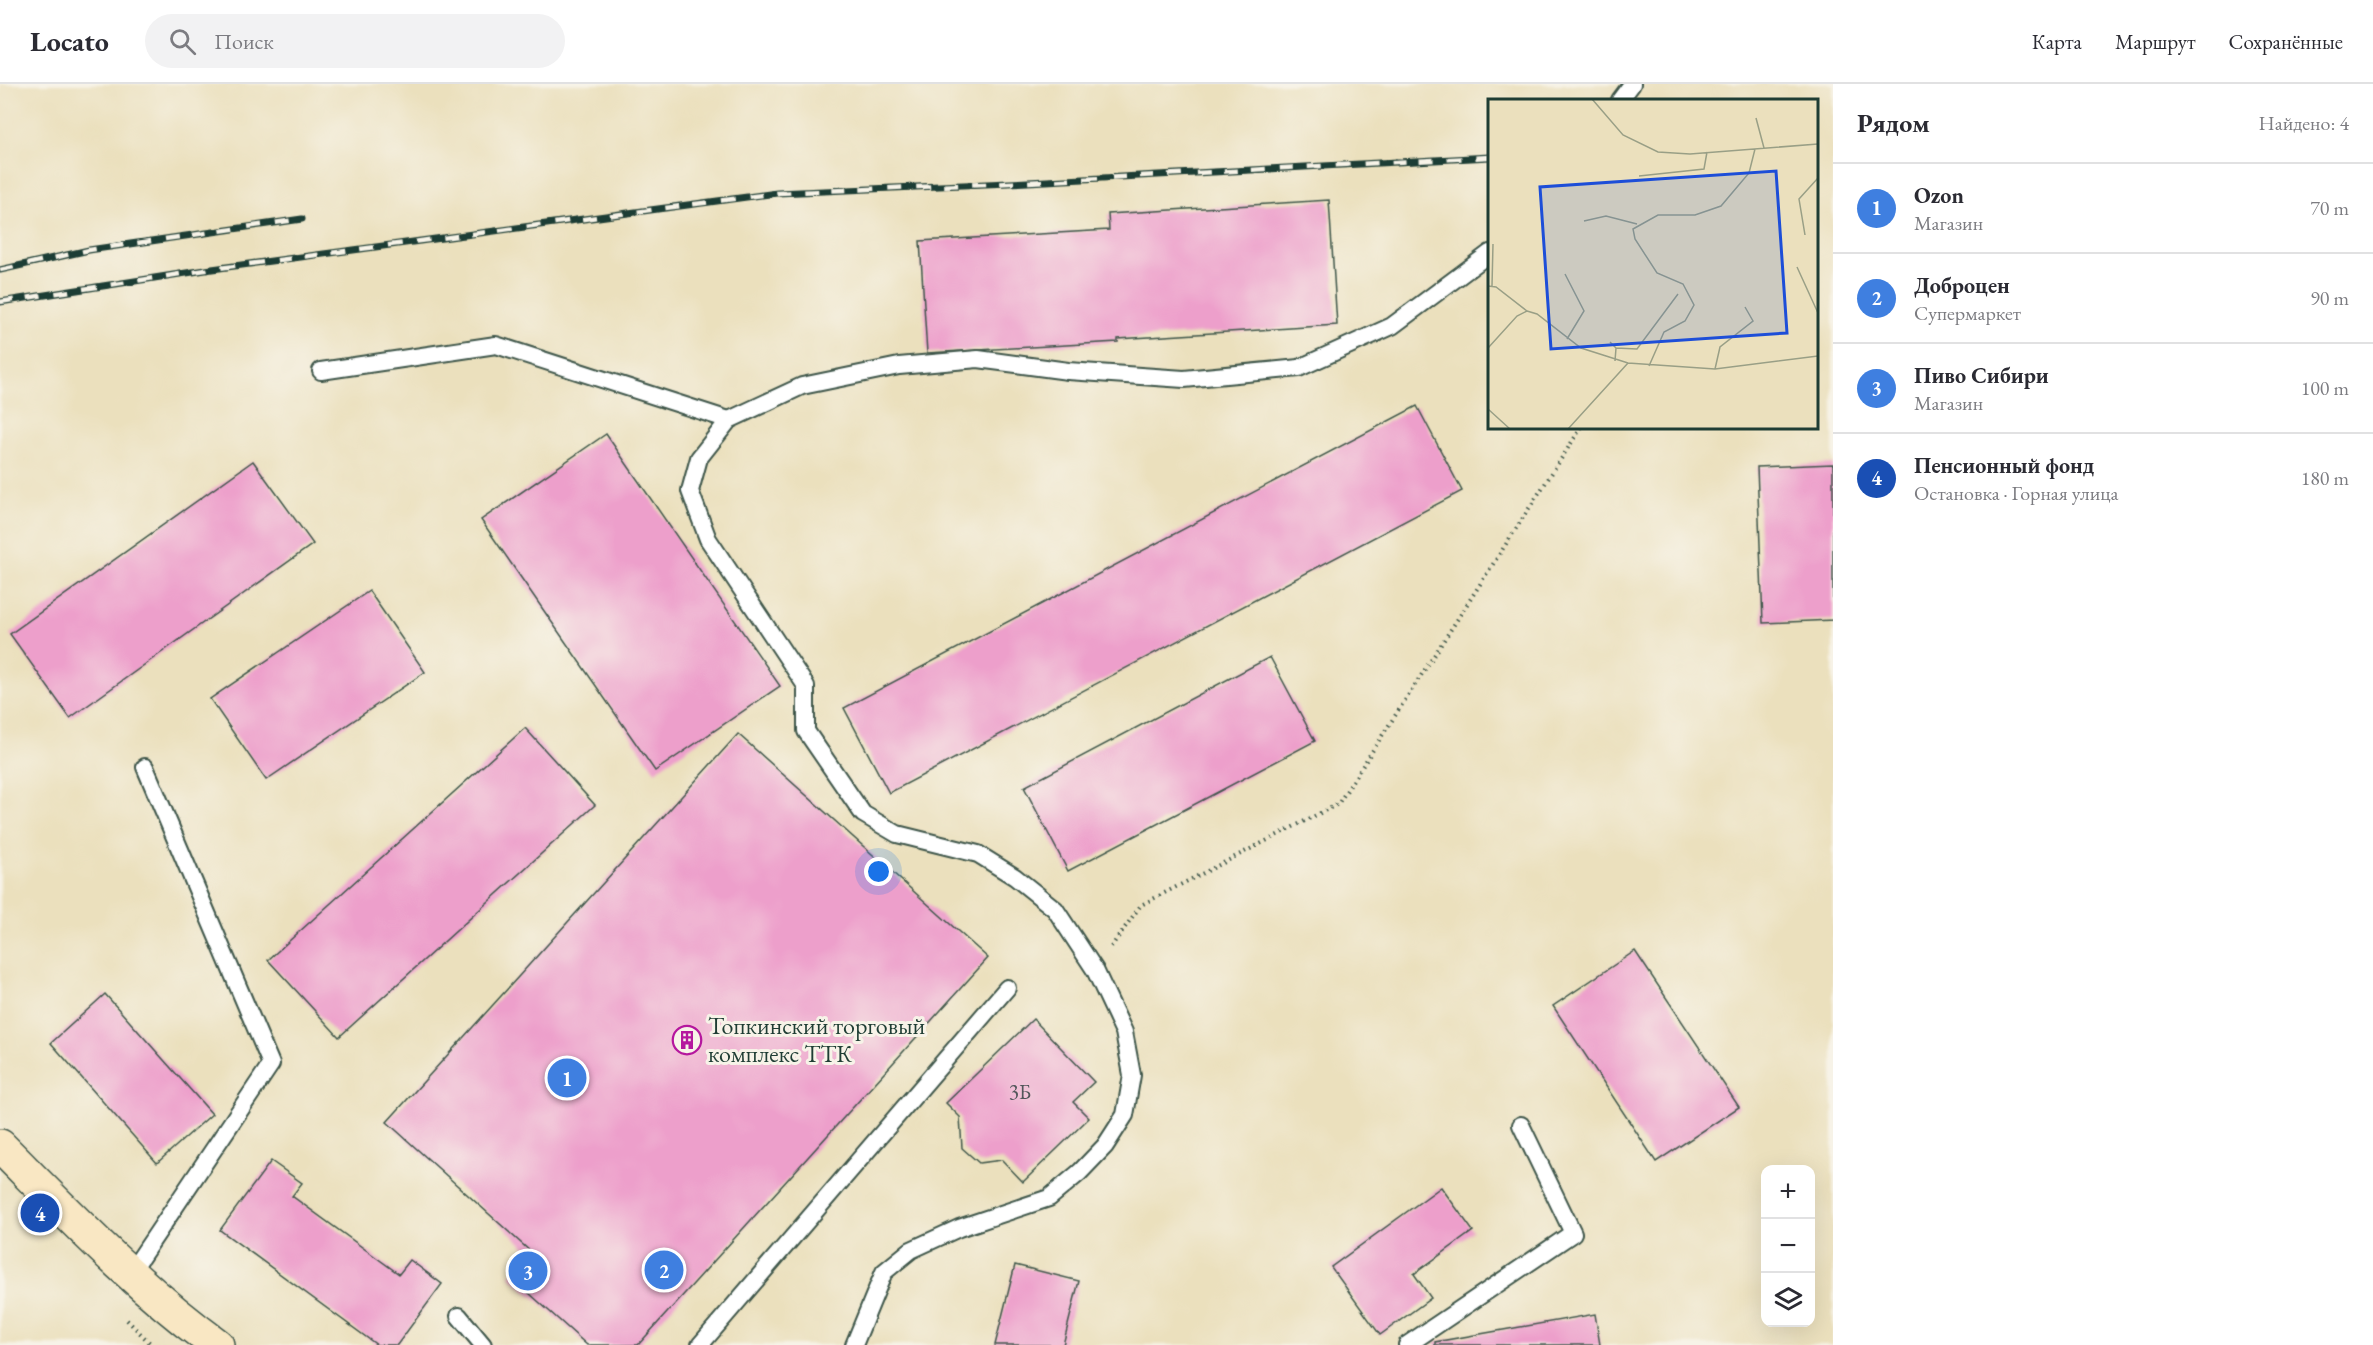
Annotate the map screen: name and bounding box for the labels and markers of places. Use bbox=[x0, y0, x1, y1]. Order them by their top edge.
place label: Топкинский торговый комплекс ТТК bbox=[708, 1010, 926, 1069]
building icon: Топкинский торговый комплекс ТТК bbox=[671, 1024, 703, 1056]
pin: 1 bbox=[548, 1056, 586, 1100]
pin: 4 bbox=[20, 1190, 60, 1236]
pin: 3 bbox=[508, 1248, 548, 1294]
pin: 2 bbox=[644, 1248, 684, 1292]

